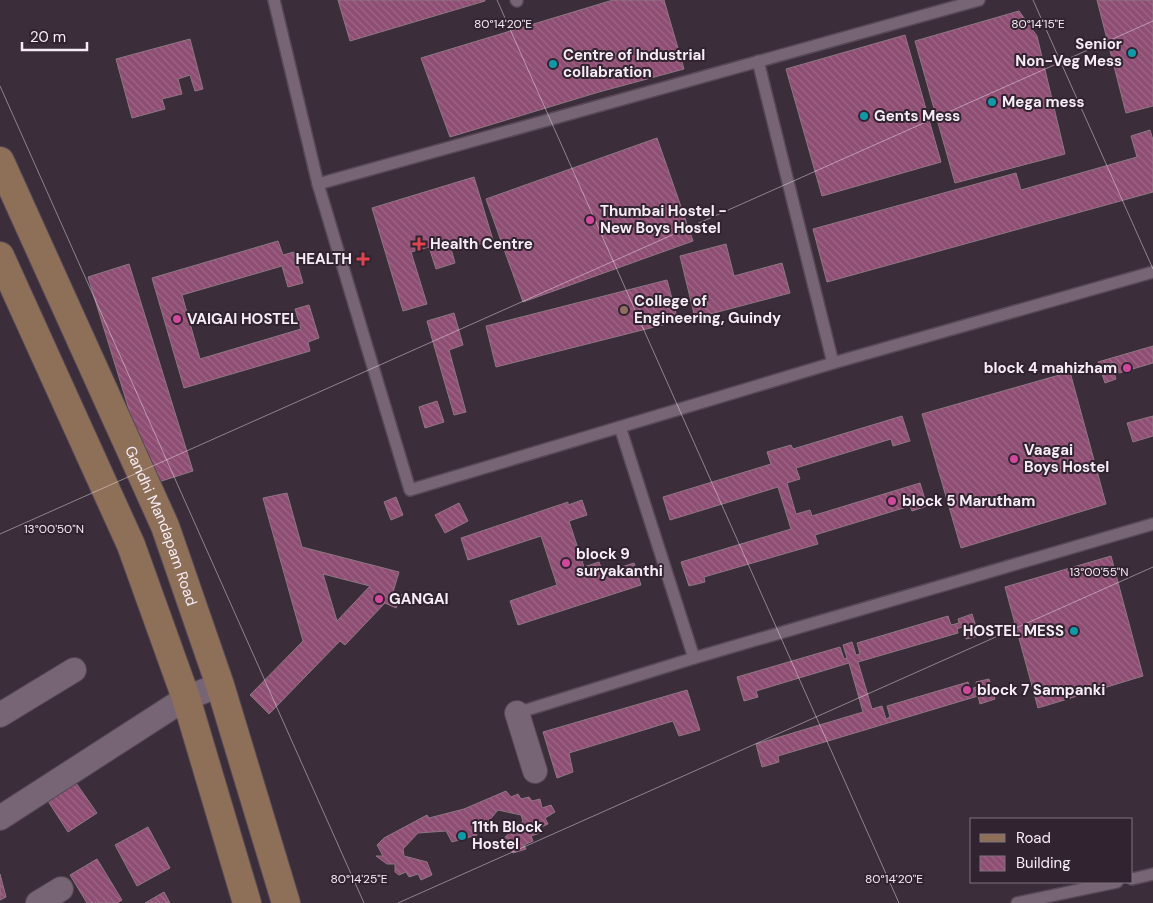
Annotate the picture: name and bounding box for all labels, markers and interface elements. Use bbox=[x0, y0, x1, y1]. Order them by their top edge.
text: 80°14'20"E bbox=[474, 16, 532, 32]
text: 80°14'15"E bbox=[1011, 16, 1065, 32]
scale bar bbox=[22, 20, 88, 52]
text: 20 m bbox=[30, 27, 66, 47]
place label: Senior Non-Veg Mess bbox=[1015, 34, 1122, 71]
place label: Centre of Industrial collabration bbox=[563, 45, 705, 82]
marker: Senior Non-Veg Mess bbox=[1126, 47, 1138, 59]
marker: Centre of Industrial collabration bbox=[547, 58, 559, 70]
place label: Mega mess bbox=[1002, 92, 1085, 112]
marker: Mega mess bbox=[986, 96, 998, 108]
place label: Gents Mess bbox=[874, 106, 960, 126]
marker: Gents Mess bbox=[858, 110, 870, 122]
place label: Thumbai Hostel - New Boys Hostel bbox=[600, 201, 727, 238]
marker: Thumbai Hostel - New Boys Hostel bbox=[584, 214, 596, 226]
place label: Health Centre bbox=[430, 234, 533, 254]
marker: Health Centre bbox=[412, 237, 426, 251]
place label: HEALTH bbox=[296, 249, 352, 269]
marker: HEALTH bbox=[356, 252, 370, 266]
place label: College of Engineering, Guindy bbox=[634, 291, 781, 328]
marker: College of Engineering, Guindy bbox=[618, 304, 630, 316]
place label: VAIGAI HOSTEL bbox=[187, 309, 298, 329]
marker: VAIGAI HOSTEL bbox=[171, 313, 183, 325]
place label: block 4 mahizham bbox=[984, 358, 1117, 378]
marker: block 4 mahizham bbox=[1121, 362, 1133, 374]
place label: Vaagai Boys Hostel bbox=[1024, 440, 1109, 477]
street label: Gandhi Mandapam Road bbox=[120, 443, 202, 608]
marker: Vaagai Boys Hostel bbox=[1008, 453, 1020, 465]
place label: block 5 Marutham bbox=[902, 491, 1035, 511]
marker: block 5 Marutham bbox=[886, 495, 898, 507]
text: 13°00'50"N bbox=[24, 521, 84, 537]
place label: block 9 suryakanthi bbox=[576, 544, 663, 581]
marker: block 9 suryakanthi bbox=[560, 557, 572, 569]
text: 13°00'55"N bbox=[1069, 564, 1129, 580]
place label: GANGAI bbox=[389, 589, 449, 609]
marker: GANGAI bbox=[373, 593, 385, 605]
place label: HOSTEL MESS bbox=[963, 621, 1064, 641]
marker: HOSTEL MESS bbox=[1068, 625, 1080, 637]
place label: block 7 Sampanki bbox=[977, 680, 1105, 700]
marker: block 7 Sampanki bbox=[961, 684, 973, 696]
place label: 11th Block Hostel bbox=[472, 817, 543, 854]
legend bbox=[970, 818, 1133, 883]
text: Road bbox=[1016, 828, 1051, 848]
marker: 11th Block Hostel bbox=[456, 830, 468, 842]
text: Building bbox=[1016, 853, 1071, 873]
text: 80°14'25"E bbox=[331, 871, 388, 887]
text: 80°14'20"E bbox=[865, 871, 923, 887]

